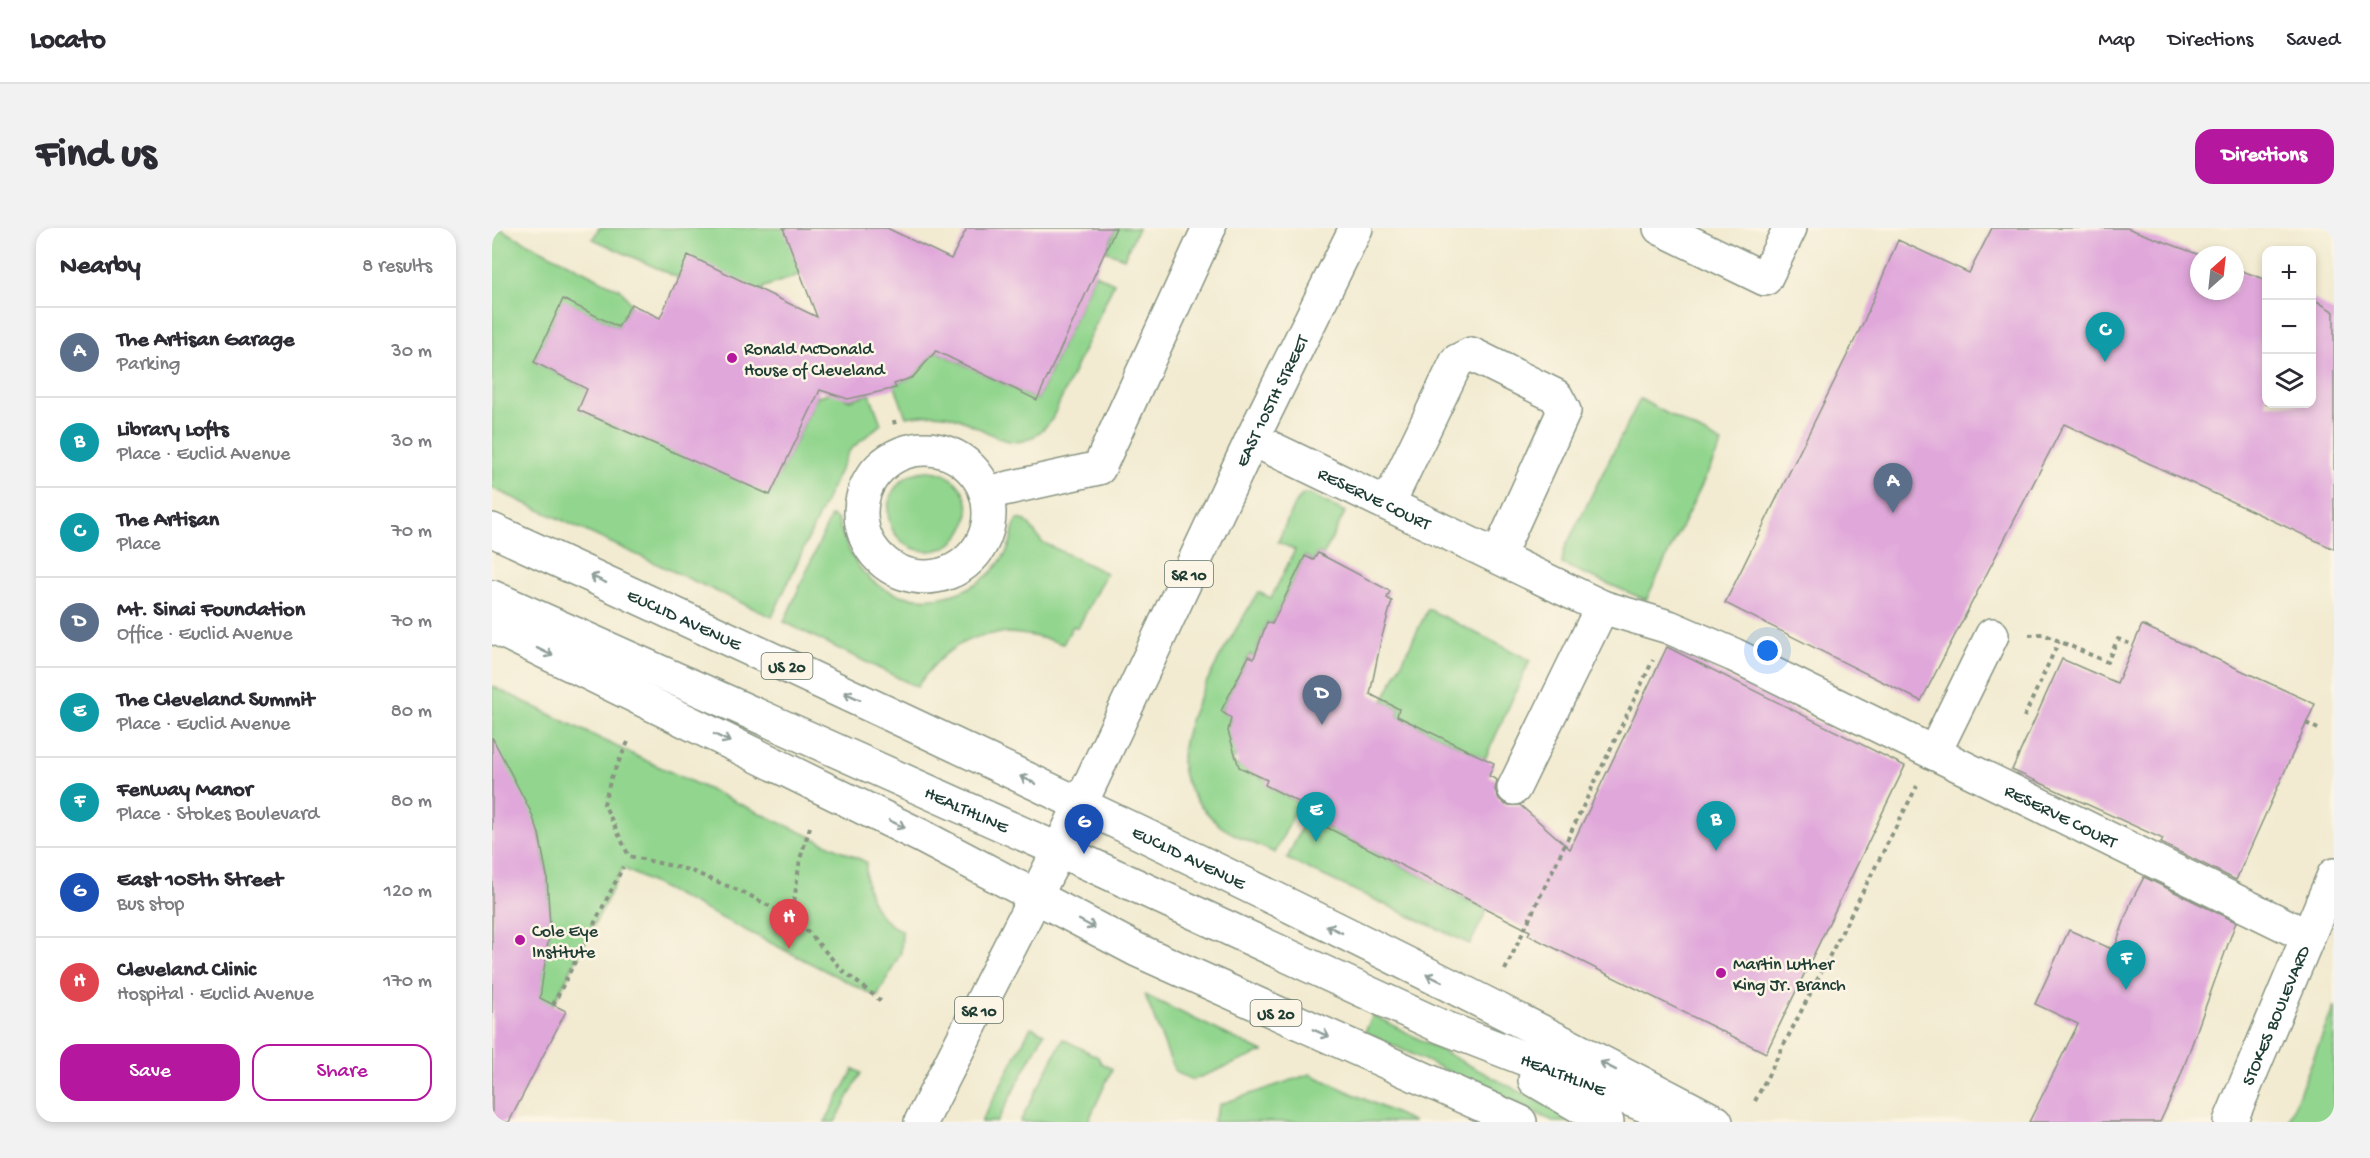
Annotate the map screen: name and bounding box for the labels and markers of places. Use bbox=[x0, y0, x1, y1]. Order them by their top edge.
pin: C bbox=[2086, 312, 2124, 362]
place label: Ronald McDonald House of Cleveland bbox=[744, 340, 886, 382]
marker: Ronald McDonald House of Cleveland bbox=[725, 351, 739, 365]
pin: A bbox=[1874, 464, 1912, 513]
pin: D bbox=[1302, 676, 1342, 725]
pin: E bbox=[1296, 792, 1336, 842]
pin: B bbox=[1696, 802, 1736, 851]
pin: G bbox=[1064, 804, 1104, 854]
pin: H bbox=[770, 900, 808, 949]
place label: Cole Eye Institute bbox=[532, 922, 599, 964]
marker: Cole Eye Institute bbox=[513, 933, 527, 947]
pin: F bbox=[2106, 940, 2146, 990]
place label: Martin Luther King Jr. Branch bbox=[1733, 955, 1846, 997]
marker: Martin Luther King Jr. Branch bbox=[1714, 966, 1728, 980]

